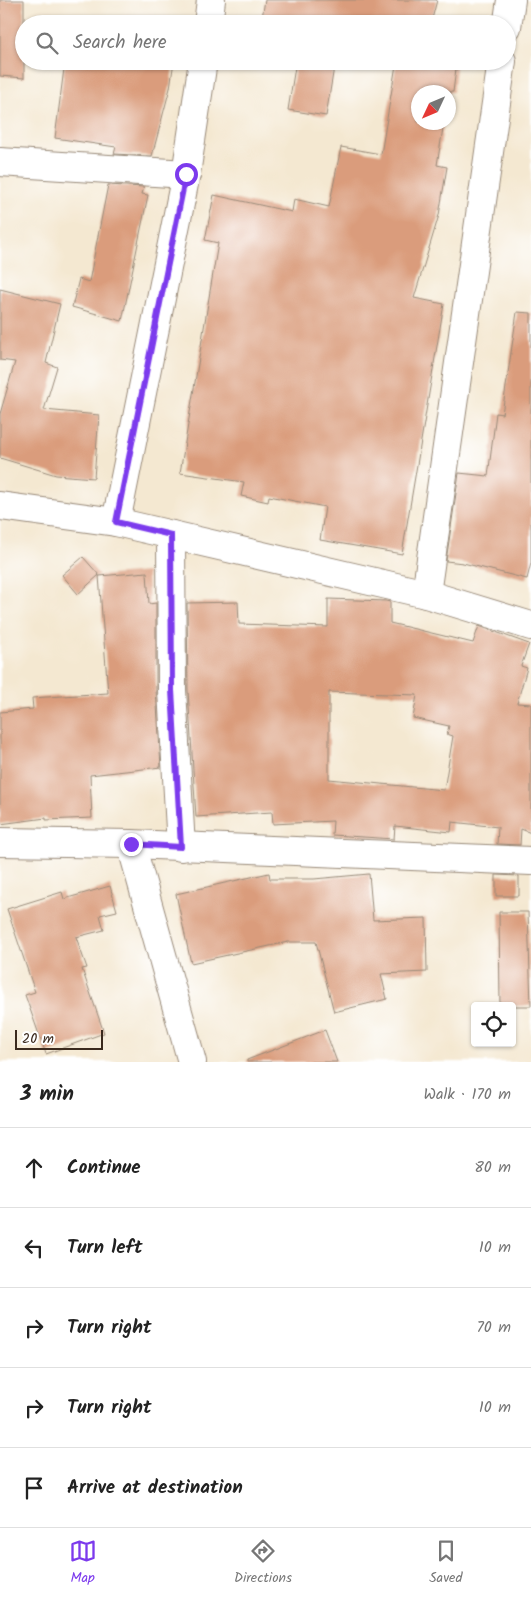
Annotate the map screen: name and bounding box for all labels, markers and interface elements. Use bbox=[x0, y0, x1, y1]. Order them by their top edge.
search box bbox=[15, 15, 516, 70]
text: Search here bbox=[73, 28, 167, 58]
icon: search bbox=[33, 29, 61, 57]
north arrow bbox=[411, 85, 456, 130]
route start bbox=[175, 163, 198, 186]
route end bbox=[120, 833, 143, 856]
map controls bbox=[471, 1002, 516, 1047]
button: locate bbox=[471, 1002, 516, 1047]
scale bar bbox=[15, 1027, 102, 1050]
text: 20 m bbox=[22, 1028, 54, 1050]
text: 3 min bbox=[20, 1078, 74, 1111]
text: Walk · 170 m bbox=[423, 1082, 511, 1107]
text: Continue bbox=[67, 1153, 140, 1183]
icon: ahead bbox=[20, 1154, 48, 1182]
text: 80 m bbox=[474, 1155, 511, 1180]
text: Turn left bbox=[67, 1233, 142, 1263]
icon: left bbox=[20, 1234, 48, 1262]
text: 10 m bbox=[479, 1235, 511, 1260]
text: Turn right bbox=[67, 1313, 152, 1343]
icon: right bbox=[20, 1314, 48, 1342]
text: 70 m bbox=[476, 1315, 511, 1340]
text: Turn right bbox=[67, 1393, 152, 1423]
icon: right bbox=[20, 1394, 48, 1422]
text: 10 m bbox=[479, 1395, 511, 1420]
text: Arrive at destination bbox=[67, 1473, 243, 1503]
icon: arrive bbox=[20, 1474, 48, 1502]
tab: Map bbox=[69, 1537, 97, 1589]
tab: Directions bbox=[234, 1537, 292, 1589]
tab: Saved bbox=[429, 1537, 462, 1589]

